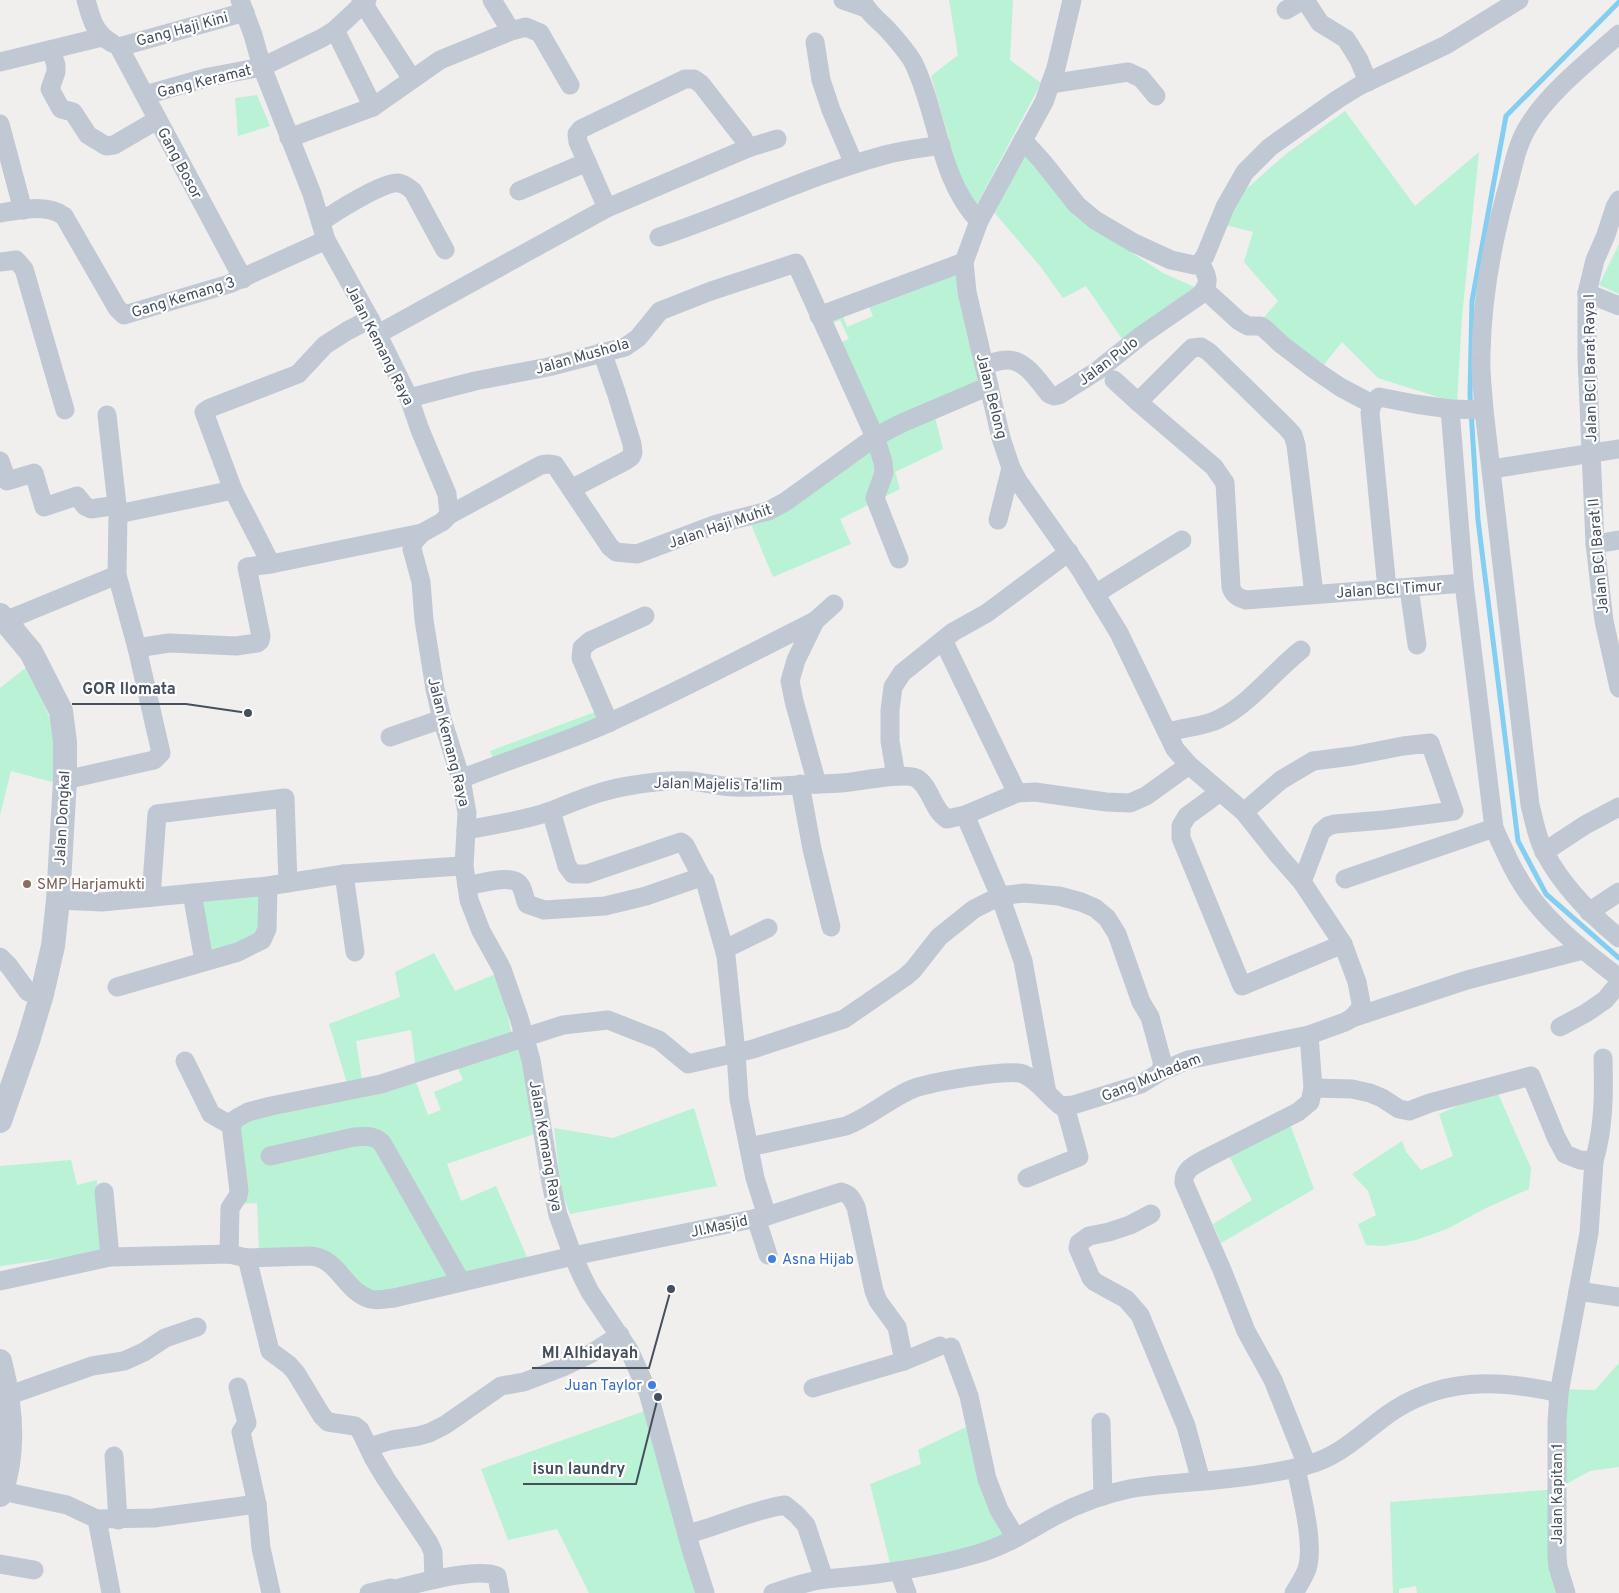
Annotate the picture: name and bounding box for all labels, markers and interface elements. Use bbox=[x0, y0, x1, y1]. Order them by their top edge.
street label: Gang Haji Kini bbox=[134, 9, 231, 52]
street label: Gang Keramat bbox=[155, 62, 253, 103]
street label: Gang Bosor bbox=[152, 125, 206, 203]
street label: Gang Kemang 3 bbox=[129, 274, 238, 323]
street label: Jalan Kemang Raya bbox=[340, 282, 417, 409]
street label: Jalan BCI Barat Raya I bbox=[1581, 294, 1602, 442]
street label: Jalan Pulo bbox=[1075, 334, 1143, 391]
street label: Jalan Mushola bbox=[533, 335, 631, 380]
street label: Jalan Belong bbox=[971, 352, 1010, 441]
street label: Jalan BCI Barat II bbox=[1585, 497, 1614, 614]
street label: Jalan Haji Muhit bbox=[666, 501, 775, 554]
street label: Jalan BCI Timur bbox=[1336, 577, 1443, 604]
callout: GOR Ilomata bbox=[72, 673, 186, 704]
street label: Jalan Kemang Raya bbox=[422, 676, 473, 809]
text: GOR Ilomata bbox=[82, 680, 176, 700]
street label: Jalan Dongkal bbox=[52, 770, 75, 866]
street label: Jalan Majelis Ta'lim bbox=[653, 775, 783, 796]
place label: SMP Harjamukti bbox=[37, 876, 145, 895]
marker: SMP Harjamukti bbox=[21, 878, 33, 890]
street label: Gang Muhadam bbox=[1099, 1050, 1204, 1107]
street label: Jalan Kemang Raya bbox=[524, 1079, 565, 1213]
street label: Jl.Masjid bbox=[689, 1212, 750, 1243]
place label: Asna Hijab bbox=[782, 1251, 854, 1270]
marker: Asna Hijab bbox=[766, 1253, 778, 1265]
callout: MI Alhidayah bbox=[532, 1337, 649, 1368]
text: MI Alhidayah bbox=[542, 1344, 638, 1364]
place label: Juan Taylor bbox=[564, 1377, 642, 1396]
marker: Juan Taylor bbox=[646, 1379, 658, 1391]
street label: Jalan Kapitan 1 bbox=[1549, 1443, 1568, 1545]
callout: isun laundry bbox=[523, 1453, 636, 1484]
text: isun laundry bbox=[533, 1460, 625, 1480]

